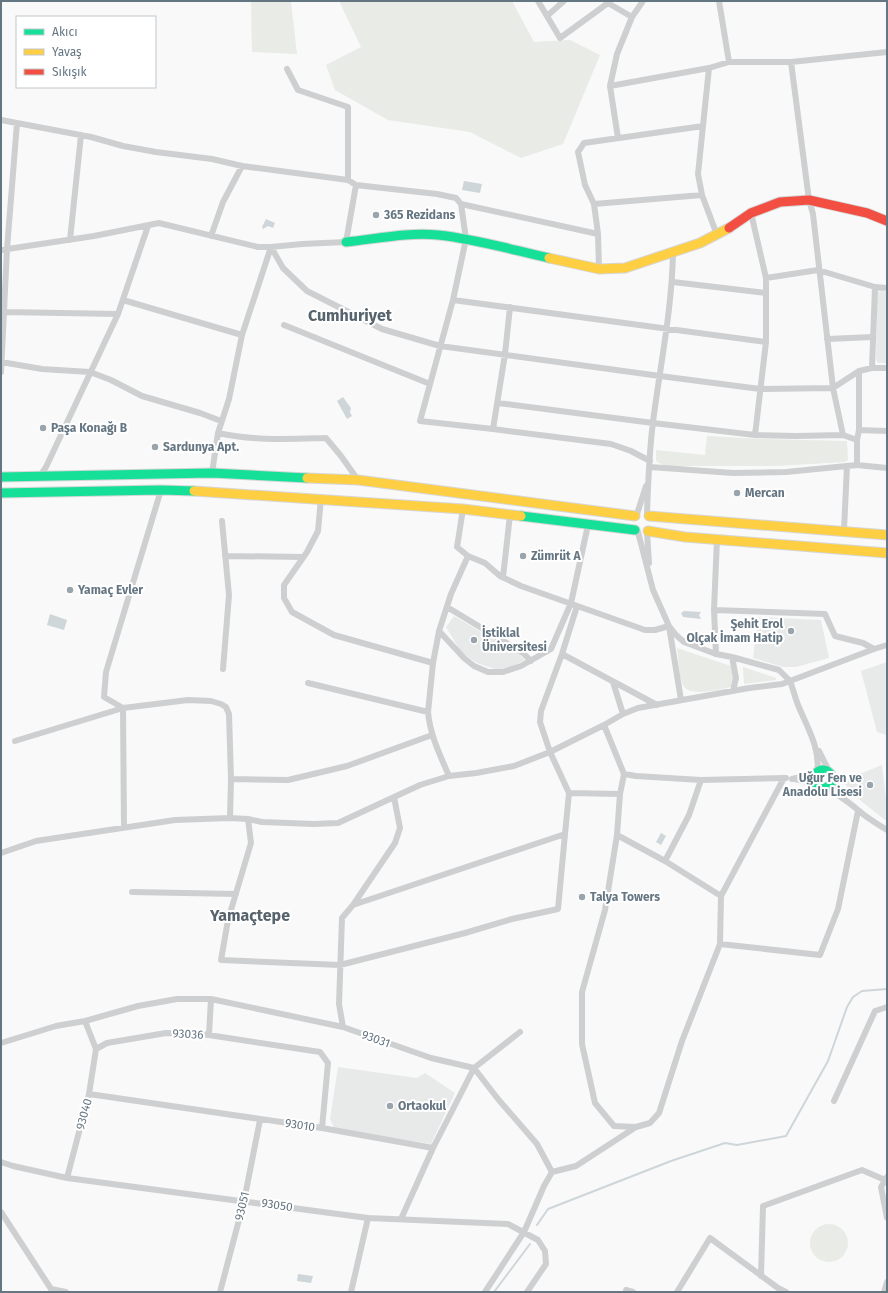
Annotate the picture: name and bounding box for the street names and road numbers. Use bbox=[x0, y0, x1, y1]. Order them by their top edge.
street label: 93036 bbox=[172, 1026, 204, 1042]
street label: 93031 bbox=[360, 1027, 392, 1051]
street label: 93040 bbox=[73, 1097, 95, 1131]
street label: 93010 bbox=[284, 1116, 316, 1134]
street label: 93051 bbox=[232, 1190, 252, 1222]
street label: 93050 bbox=[260, 1196, 294, 1214]

